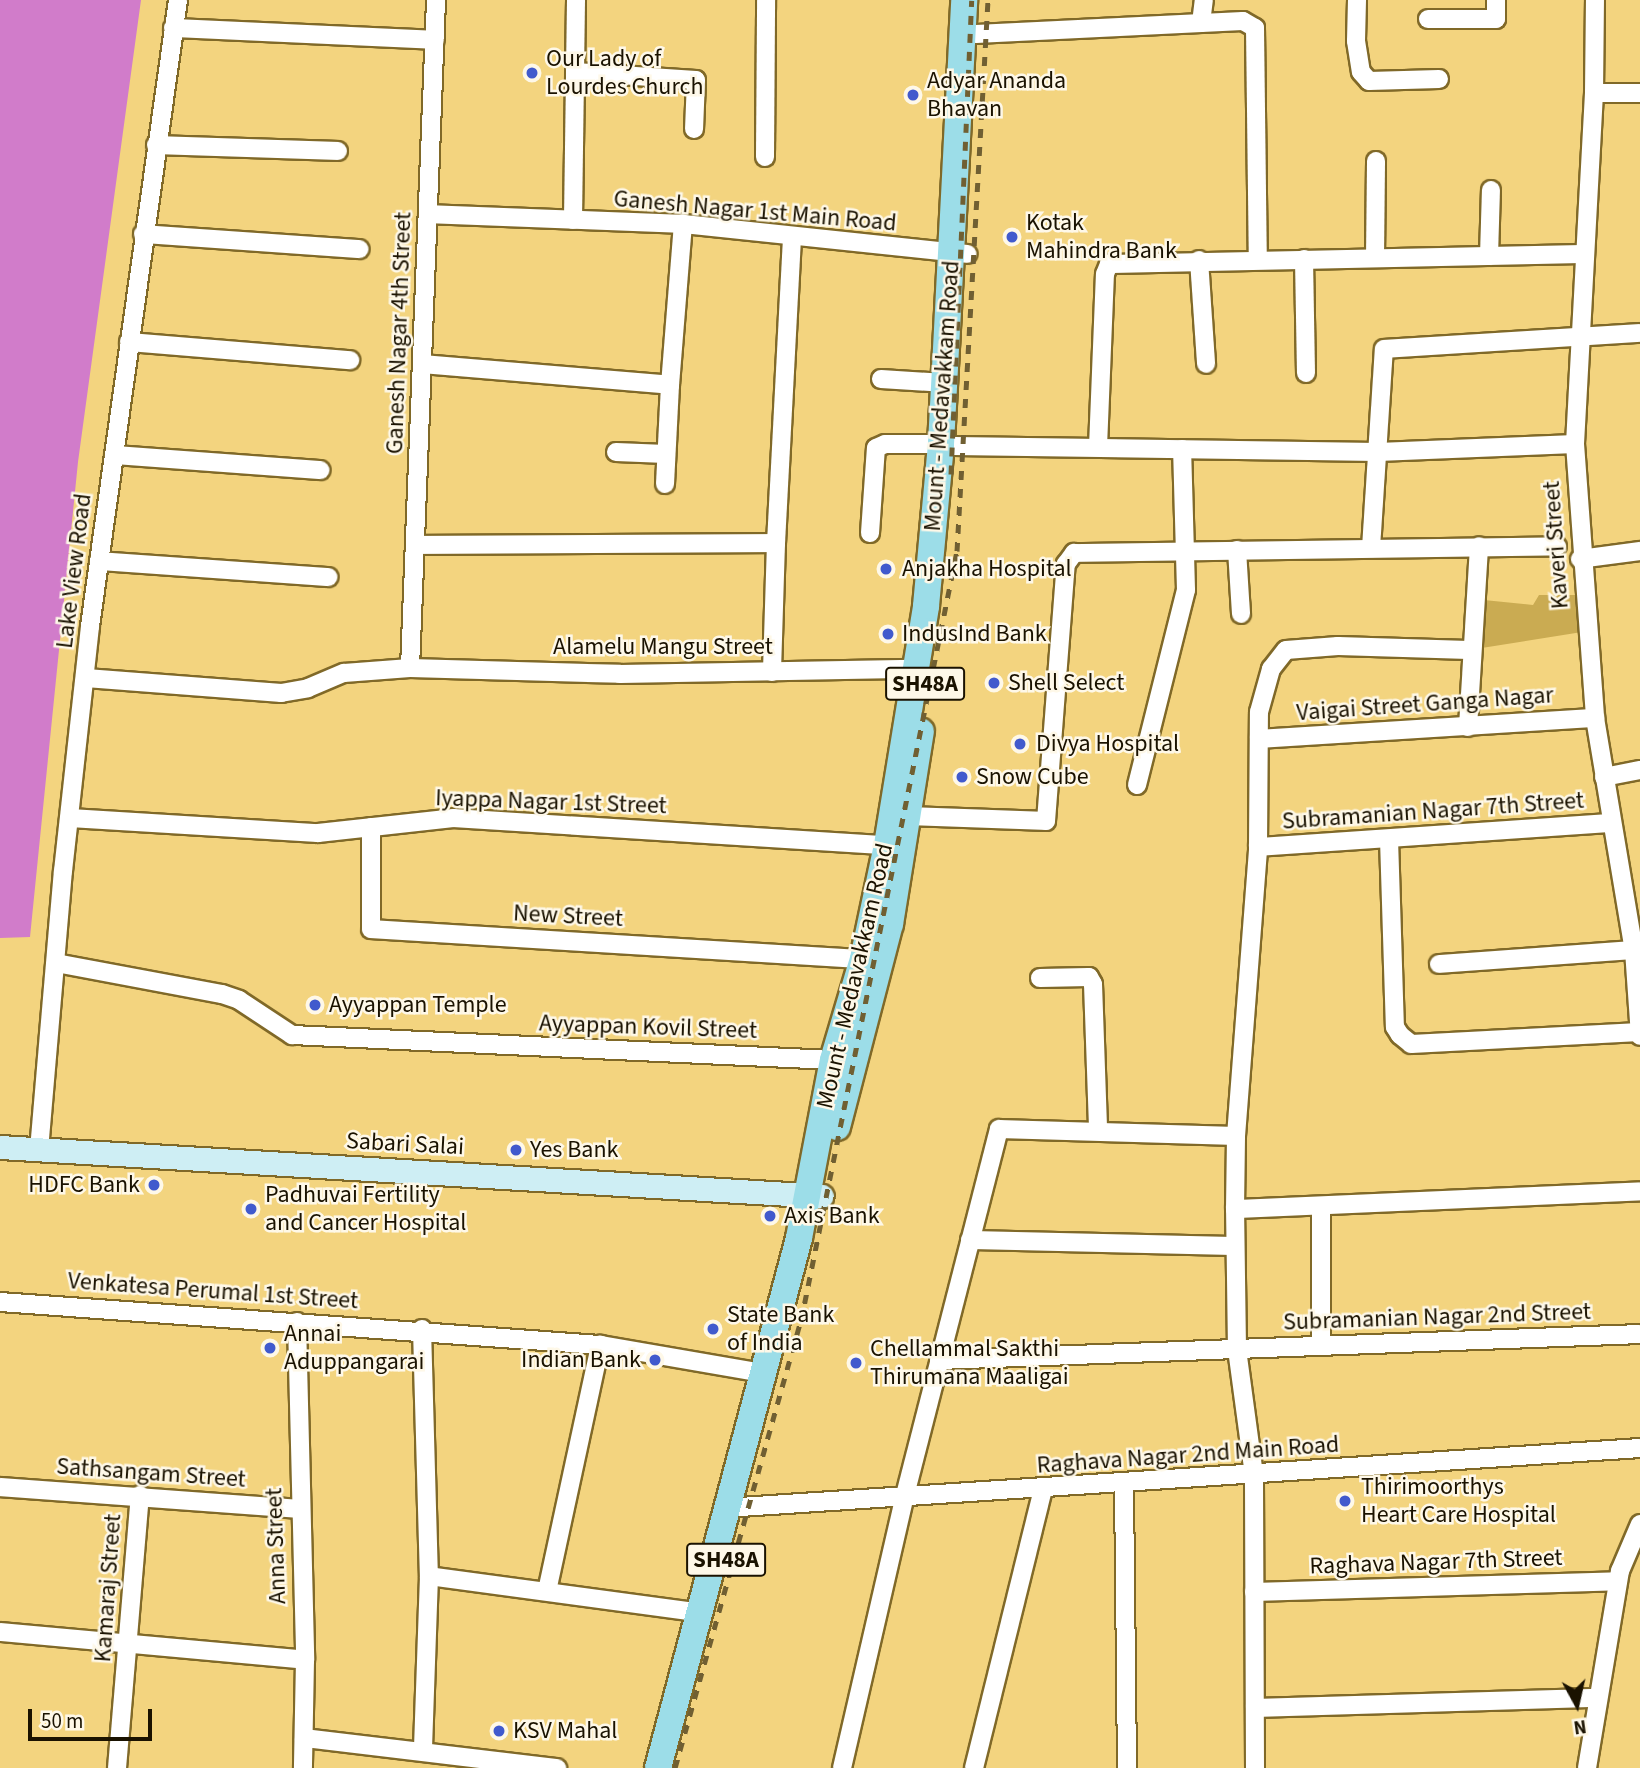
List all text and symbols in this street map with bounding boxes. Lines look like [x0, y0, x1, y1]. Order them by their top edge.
place label: Our Lady of Lourdes Church [546, 45, 704, 101]
marker: Our Lady of Lourdes Church [524, 65, 540, 81]
place label: Adyar Ananda Bhavan [927, 67, 1066, 123]
marker: Adyar Ananda Bhavan [905, 87, 921, 103]
street label: Ganesh Nagar 1st Main Road [612, 184, 898, 238]
place label: Kotak Mahindra Bank [1026, 209, 1177, 265]
street label: Ganesh Nagar 4th Street [380, 211, 418, 455]
marker: Kotak Mahindra Bank [1004, 229, 1020, 245]
street label: Mount - Medavakkam Road [918, 260, 966, 532]
street label: Kaveri Street [1537, 480, 1575, 610]
street label: Lake View Road [50, 492, 98, 650]
place label: Anjakha Hospital [902, 555, 1072, 583]
marker: Anjakha Hospital [876, 559, 896, 579]
place label: IndusInd Bank [902, 620, 1047, 648]
marker: IndusInd Bank [880, 626, 896, 642]
street label: Alamelu Mangu Street [553, 633, 773, 661]
road number: SH48A [885, 664, 965, 704]
place label: Shell Select [1008, 669, 1124, 697]
marker: Shell Select [986, 675, 1002, 691]
street label: Vaigai Street Ganga Nagar [1295, 681, 1555, 727]
place label: Divya Hospital [1036, 730, 1179, 758]
marker: Divya Hospital [1010, 734, 1030, 754]
place label: Snow Cube [976, 763, 1089, 791]
marker: Snow Cube [954, 769, 970, 785]
street label: Iyappa Nagar 1st Street [435, 784, 667, 820]
street label: Subramanian Nagar 7th Street [1281, 786, 1585, 836]
street label: Mount - Medavakkam Road [810, 841, 900, 1111]
street label: New Street [512, 899, 624, 933]
place label: Ayyappan Temple [329, 991, 507, 1019]
marker: Ayyappan Temple [307, 997, 323, 1013]
street label: Ayyappan Kovil Street [539, 1009, 757, 1045]
street label: Sabari Salai [345, 1127, 465, 1161]
place label: Yes Bank [530, 1136, 618, 1164]
marker: Yes Bank [508, 1142, 524, 1158]
place label: HDFC Bank [28, 1171, 140, 1199]
marker: HDFC Bank [146, 1177, 162, 1193]
place label: Padhuvai Fertility and Cancer Hospital [265, 1181, 466, 1237]
marker: Padhuvai Fertility and Cancer Hospital [243, 1201, 259, 1217]
place label: Axis Bank [784, 1202, 880, 1230]
marker: Axis Bank [762, 1208, 778, 1224]
street label: Venkatesa Perumal 1st Street [67, 1266, 359, 1316]
street label: Subramanian Nagar 2nd Street [1283, 1297, 1591, 1337]
place label: State Bank of India [727, 1301, 834, 1357]
place label: Annai Aduppangarai [284, 1320, 425, 1376]
marker: State Bank of India [705, 1321, 721, 1337]
place label: Chellammal Sakthi Thirumana Maaligai [870, 1335, 1069, 1391]
marker: Annai Aduppangarai [262, 1340, 278, 1356]
place label: Indian Bank [521, 1346, 641, 1374]
marker: Indian Bank [647, 1352, 663, 1368]
marker: Chellammal Sakthi Thirumana Maaligai [848, 1355, 864, 1371]
street label: Raghava Nagar 2nd Main Road [1036, 1430, 1340, 1480]
street label: Sathsangam Street [55, 1452, 247, 1494]
place label: Thirimoorthys Heart Care Hospital [1361, 1473, 1556, 1529]
street label: Anna Street [260, 1487, 292, 1605]
marker: Thirimoorthys Heart Care Hospital [1335, 1491, 1355, 1511]
street label: Kamaraj Street [88, 1513, 128, 1663]
road number: SH48A [686, 1540, 766, 1580]
street label: Raghava Nagar 7th Street [1309, 1543, 1563, 1581]
north arrow [1542, 1670, 1612, 1740]
scale bar [32, 1694, 156, 1738]
text: 50 m [41, 1706, 83, 1736]
text: N [1572, 1712, 1588, 1741]
place label: KSV Mahal [513, 1717, 617, 1745]
marker: KSV Mahal [491, 1723, 507, 1739]

